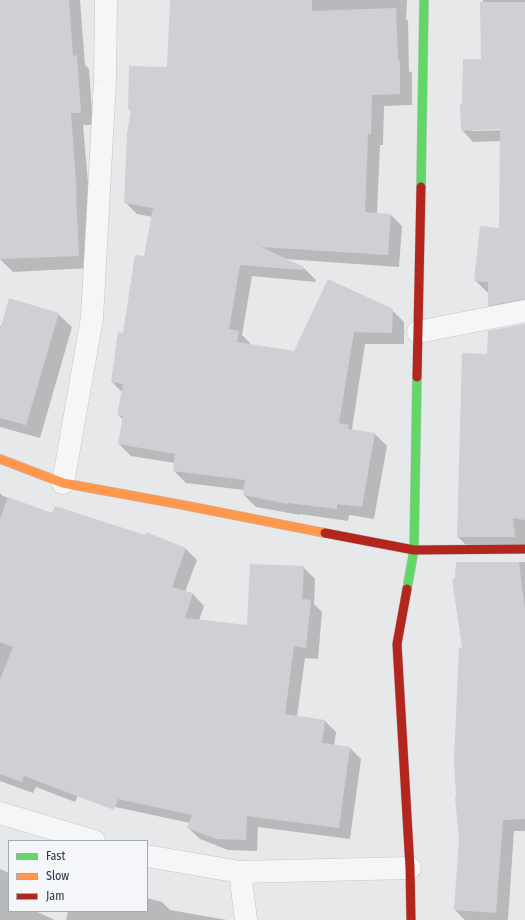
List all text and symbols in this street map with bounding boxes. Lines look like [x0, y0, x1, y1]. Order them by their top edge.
legend [8, 840, 148, 912]
text: Fast [46, 849, 65, 863]
text: Slow [46, 869, 69, 883]
text: Jam [46, 889, 64, 903]

